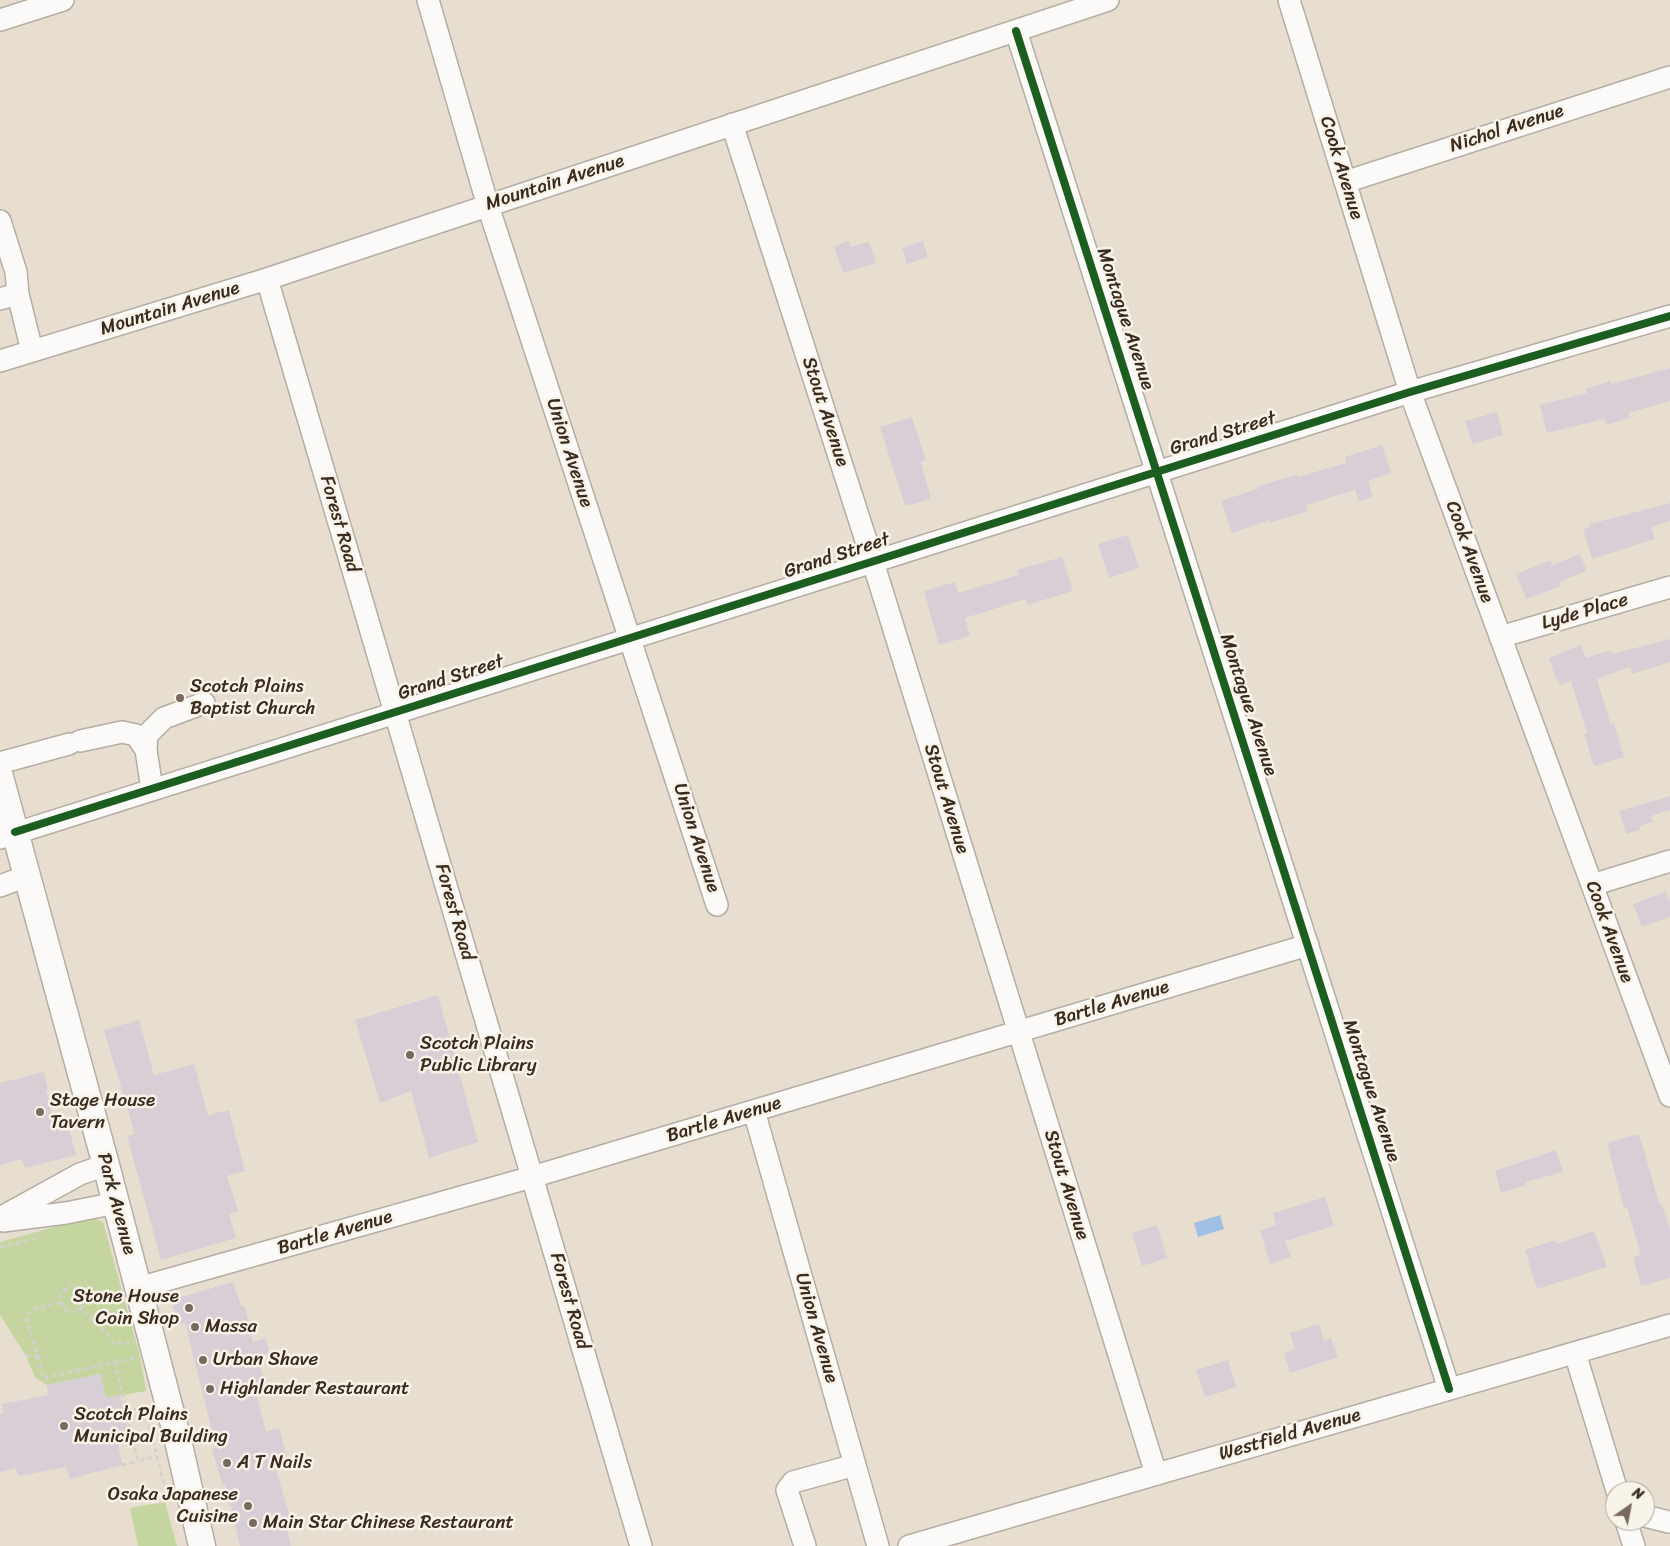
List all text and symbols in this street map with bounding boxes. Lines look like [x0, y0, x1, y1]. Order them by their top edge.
street label: Nichol Avenue [1447, 100, 1567, 158]
street label: Cook Avenue [1314, 114, 1368, 222]
street label: Mountain Avenue [483, 150, 627, 216]
street label: Montague Avenue [1091, 245, 1159, 393]
street label: Mountain Avenue [98, 277, 242, 341]
street label: Stout Avenue [797, 354, 853, 470]
street label: Union Avenue [541, 395, 597, 511]
street label: Grand Street [1167, 407, 1279, 461]
street label: Forest Road [314, 473, 364, 575]
street label: Cook Avenue [1440, 498, 1498, 606]
street label: Grand Street [781, 528, 893, 584]
street label: Lyde Place [1539, 589, 1631, 635]
street label: Montague Avenue [1214, 631, 1282, 779]
street label: Grand Street [395, 650, 507, 706]
place label: Scotch Plains Baptist Church [190, 676, 315, 720]
marker: Scotch Plains Baptist Church [174, 692, 186, 704]
street label: Stout Avenue [918, 741, 974, 857]
street label: Union Avenue [668, 780, 724, 896]
street label: Forest Road [429, 861, 479, 963]
street label: Cook Avenue [1580, 878, 1638, 986]
street label: Bartle Avenue [1052, 976, 1172, 1032]
street label: Montague Avenue [1337, 1017, 1405, 1165]
place label: Scotch Plains Public Library [420, 1033, 537, 1077]
marker: Scotch Plains Public Library [404, 1049, 416, 1061]
place label: Stage House Tavern [50, 1090, 155, 1134]
street label: Bartle Avenue [664, 1092, 784, 1148]
marker: Stage House Tavern [34, 1106, 46, 1118]
street label: Stout Avenue [1038, 1127, 1094, 1243]
street label: Park Avenue [91, 1151, 141, 1257]
street label: Bartle Avenue [275, 1206, 395, 1260]
street label: Forest Road [544, 1250, 594, 1352]
street label: Union Avenue [789, 1270, 843, 1386]
place label: Stone House Coin Shop [73, 1286, 179, 1330]
marker: Stone House Coin Shop [183, 1302, 195, 1314]
place label: Massa [205, 1316, 257, 1338]
marker: Massa [189, 1321, 201, 1333]
place label: Urban Shave [213, 1349, 318, 1371]
marker: Urban Shave [197, 1354, 209, 1366]
place label: Highlander Restaurant [220, 1378, 409, 1400]
marker: Highlander Restaurant [204, 1383, 216, 1395]
place label: Scotch Plains Municipal Building [74, 1404, 228, 1448]
street label: Westfield Avenue [1217, 1404, 1363, 1466]
marker: Scotch Plains Municipal Building [58, 1420, 70, 1432]
place label: A T Nails [237, 1452, 312, 1474]
marker: A T Nails [221, 1457, 233, 1469]
north arrow [1605, 1481, 1655, 1531]
text: N [1627, 1481, 1649, 1507]
place label: Osaka Japanese Cuisine [108, 1484, 238, 1528]
marker: Osaka Japanese Cuisine [242, 1500, 254, 1512]
place label: Main Star Chinese Restaurant [263, 1512, 514, 1534]
marker: Main Star Chinese Restaurant [247, 1517, 259, 1529]

